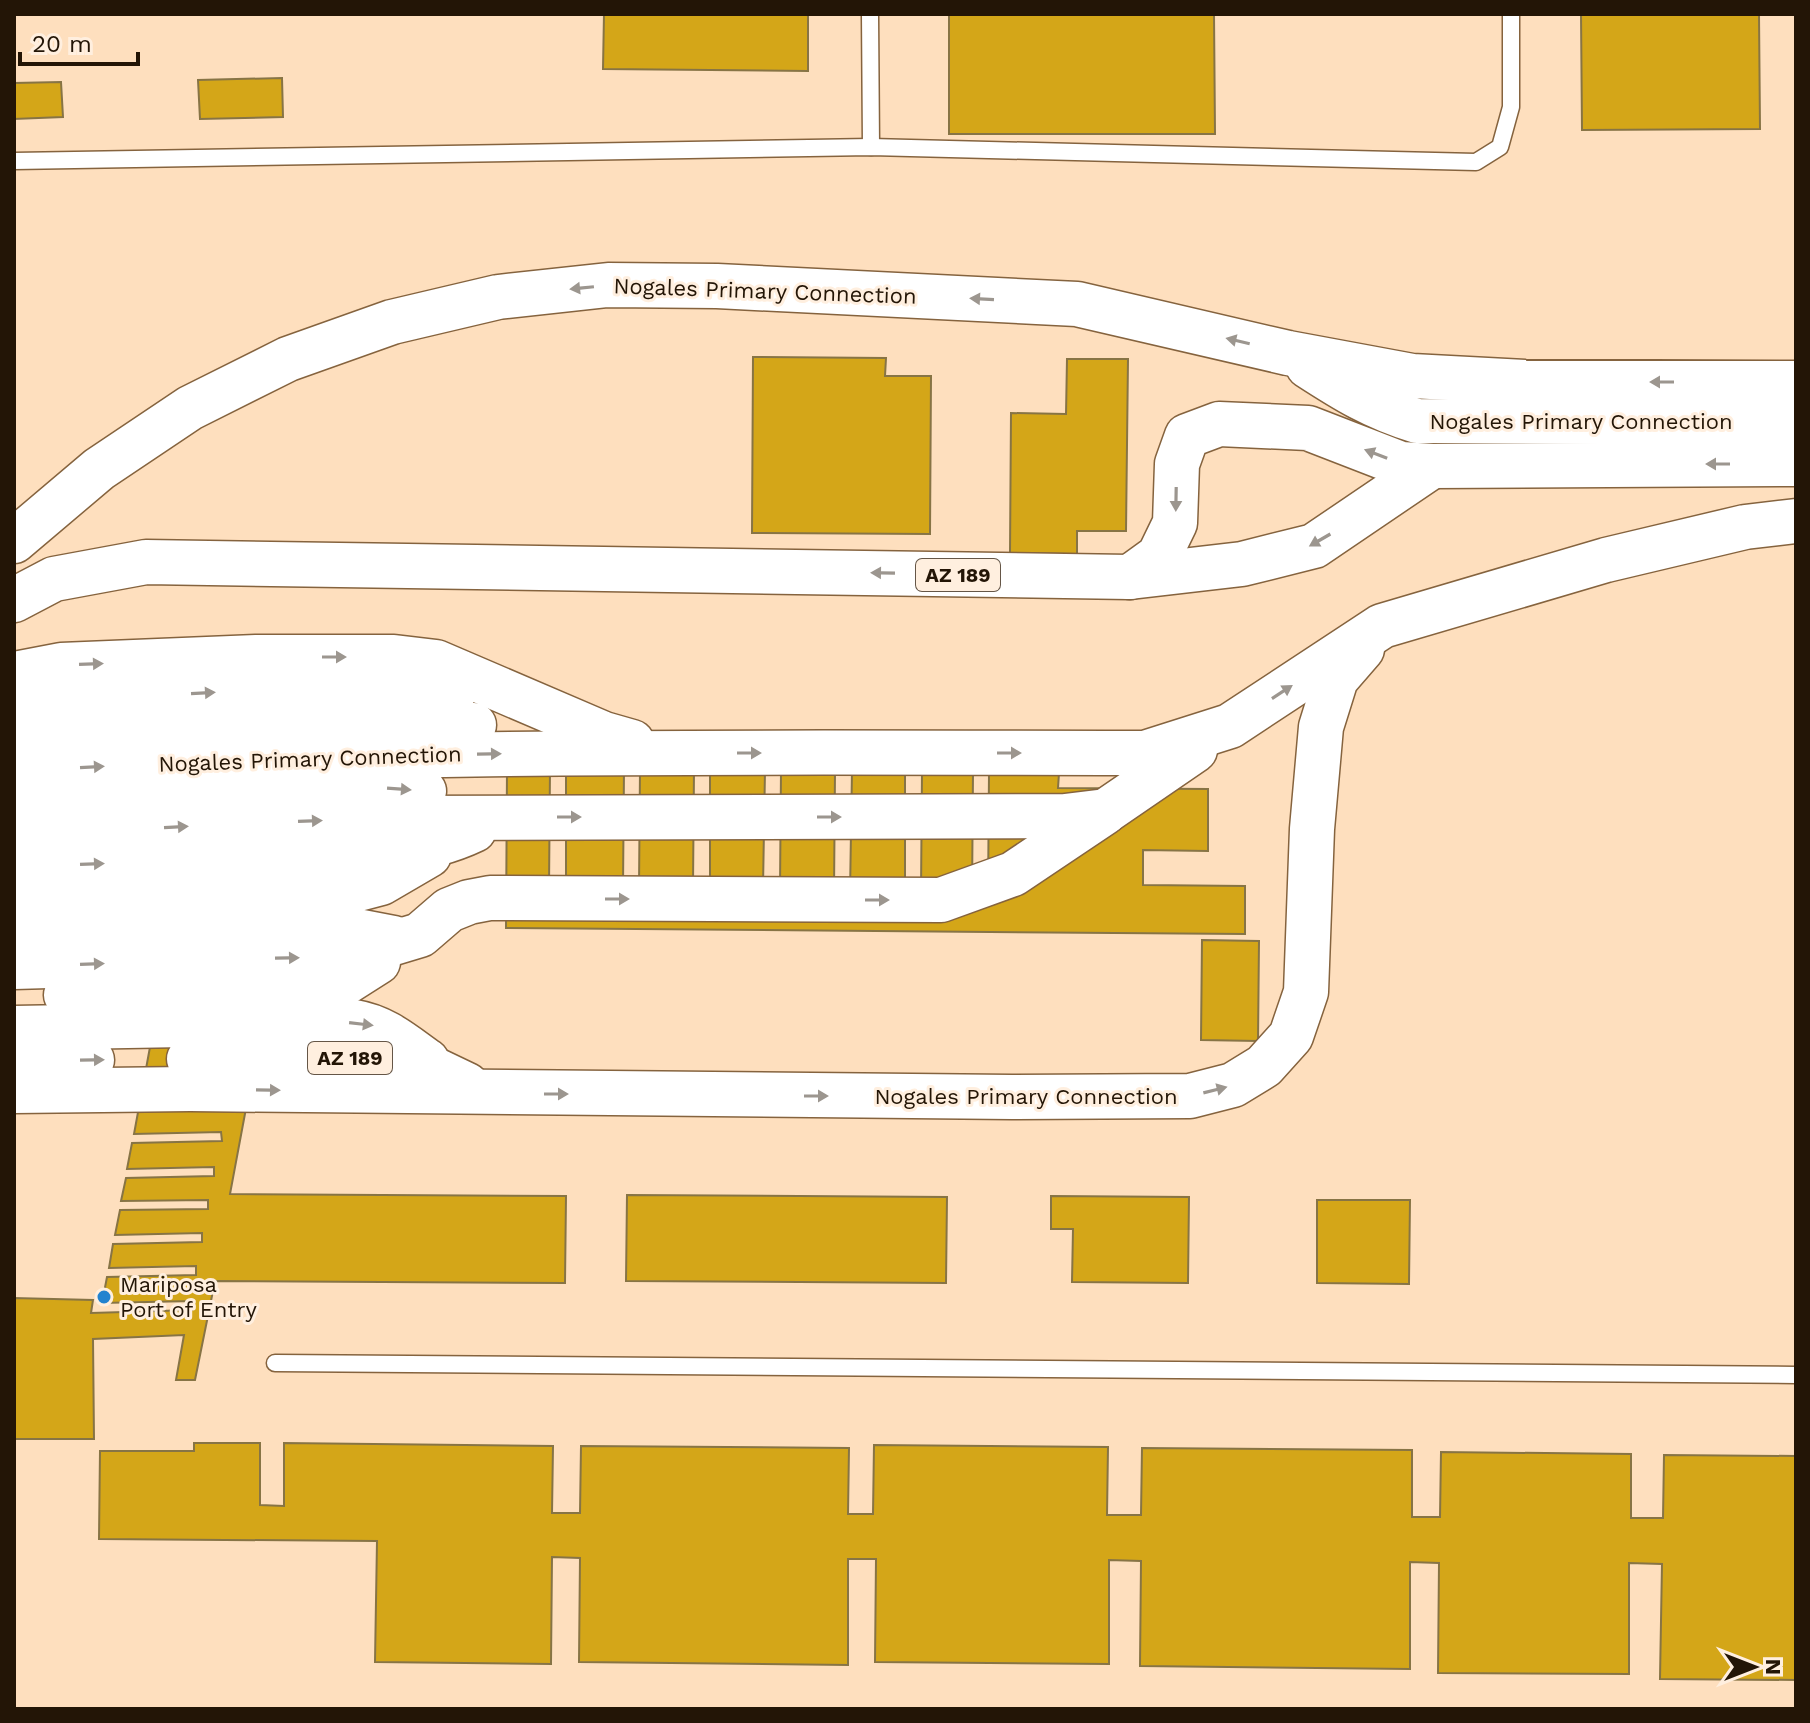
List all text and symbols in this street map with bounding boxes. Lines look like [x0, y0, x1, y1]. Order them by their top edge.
scale bar [20, 16, 138, 66]
text: 20 m [32, 30, 92, 58]
street label: Nogales Primary Connection [613, 273, 917, 309]
one-way arrow [570, 281, 595, 294]
one-way arrow [969, 292, 994, 305]
one-way arrow [1225, 334, 1250, 347]
one-way arrow [1649, 376, 1674, 388]
street label: Nogales Primary Connection [1429, 409, 1733, 434]
one-way arrow [1364, 447, 1388, 460]
one-way arrow [1705, 458, 1730, 471]
one-way arrow [1170, 487, 1182, 512]
one-way arrow [1309, 533, 1331, 547]
road number: AZ 189 [916, 559, 1000, 591]
one-way arrow [870, 567, 895, 580]
one-way arrow [322, 651, 347, 663]
one-way arrow [79, 657, 104, 670]
one-way arrow [1271, 685, 1293, 699]
one-way arrow [191, 686, 216, 699]
street label: Nogales Primary Connection [158, 741, 462, 777]
one-way arrow [737, 747, 762, 759]
one-way arrow [997, 747, 1022, 759]
one-way arrow [477, 748, 502, 761]
one-way arrow [80, 760, 105, 773]
one-way arrow [387, 783, 412, 796]
one-way arrow [557, 811, 582, 823]
one-way arrow [817, 811, 842, 823]
one-way arrow [298, 815, 323, 827]
one-way arrow [164, 820, 189, 833]
one-way arrow [80, 857, 105, 870]
one-way arrow [605, 893, 630, 905]
one-way arrow [865, 894, 890, 906]
one-way arrow [275, 952, 300, 965]
one-way arrow [80, 957, 105, 970]
one-way arrow [348, 1018, 373, 1031]
road number: AZ 189 [308, 1042, 392, 1074]
one-way arrow [80, 1054, 105, 1066]
one-way arrow [1202, 1083, 1227, 1095]
one-way arrow [256, 1084, 281, 1096]
street label: Nogales Primary Connection [874, 1084, 1178, 1109]
one-way arrow [544, 1088, 569, 1100]
one-way arrow [804, 1089, 829, 1102]
place label: Mariposa Port of Entry [120, 1272, 257, 1322]
marker: Mariposa Port of Entry [95, 1288, 113, 1306]
north arrow [1714, 1627, 1794, 1707]
text: N [1761, 1659, 1786, 1675]

